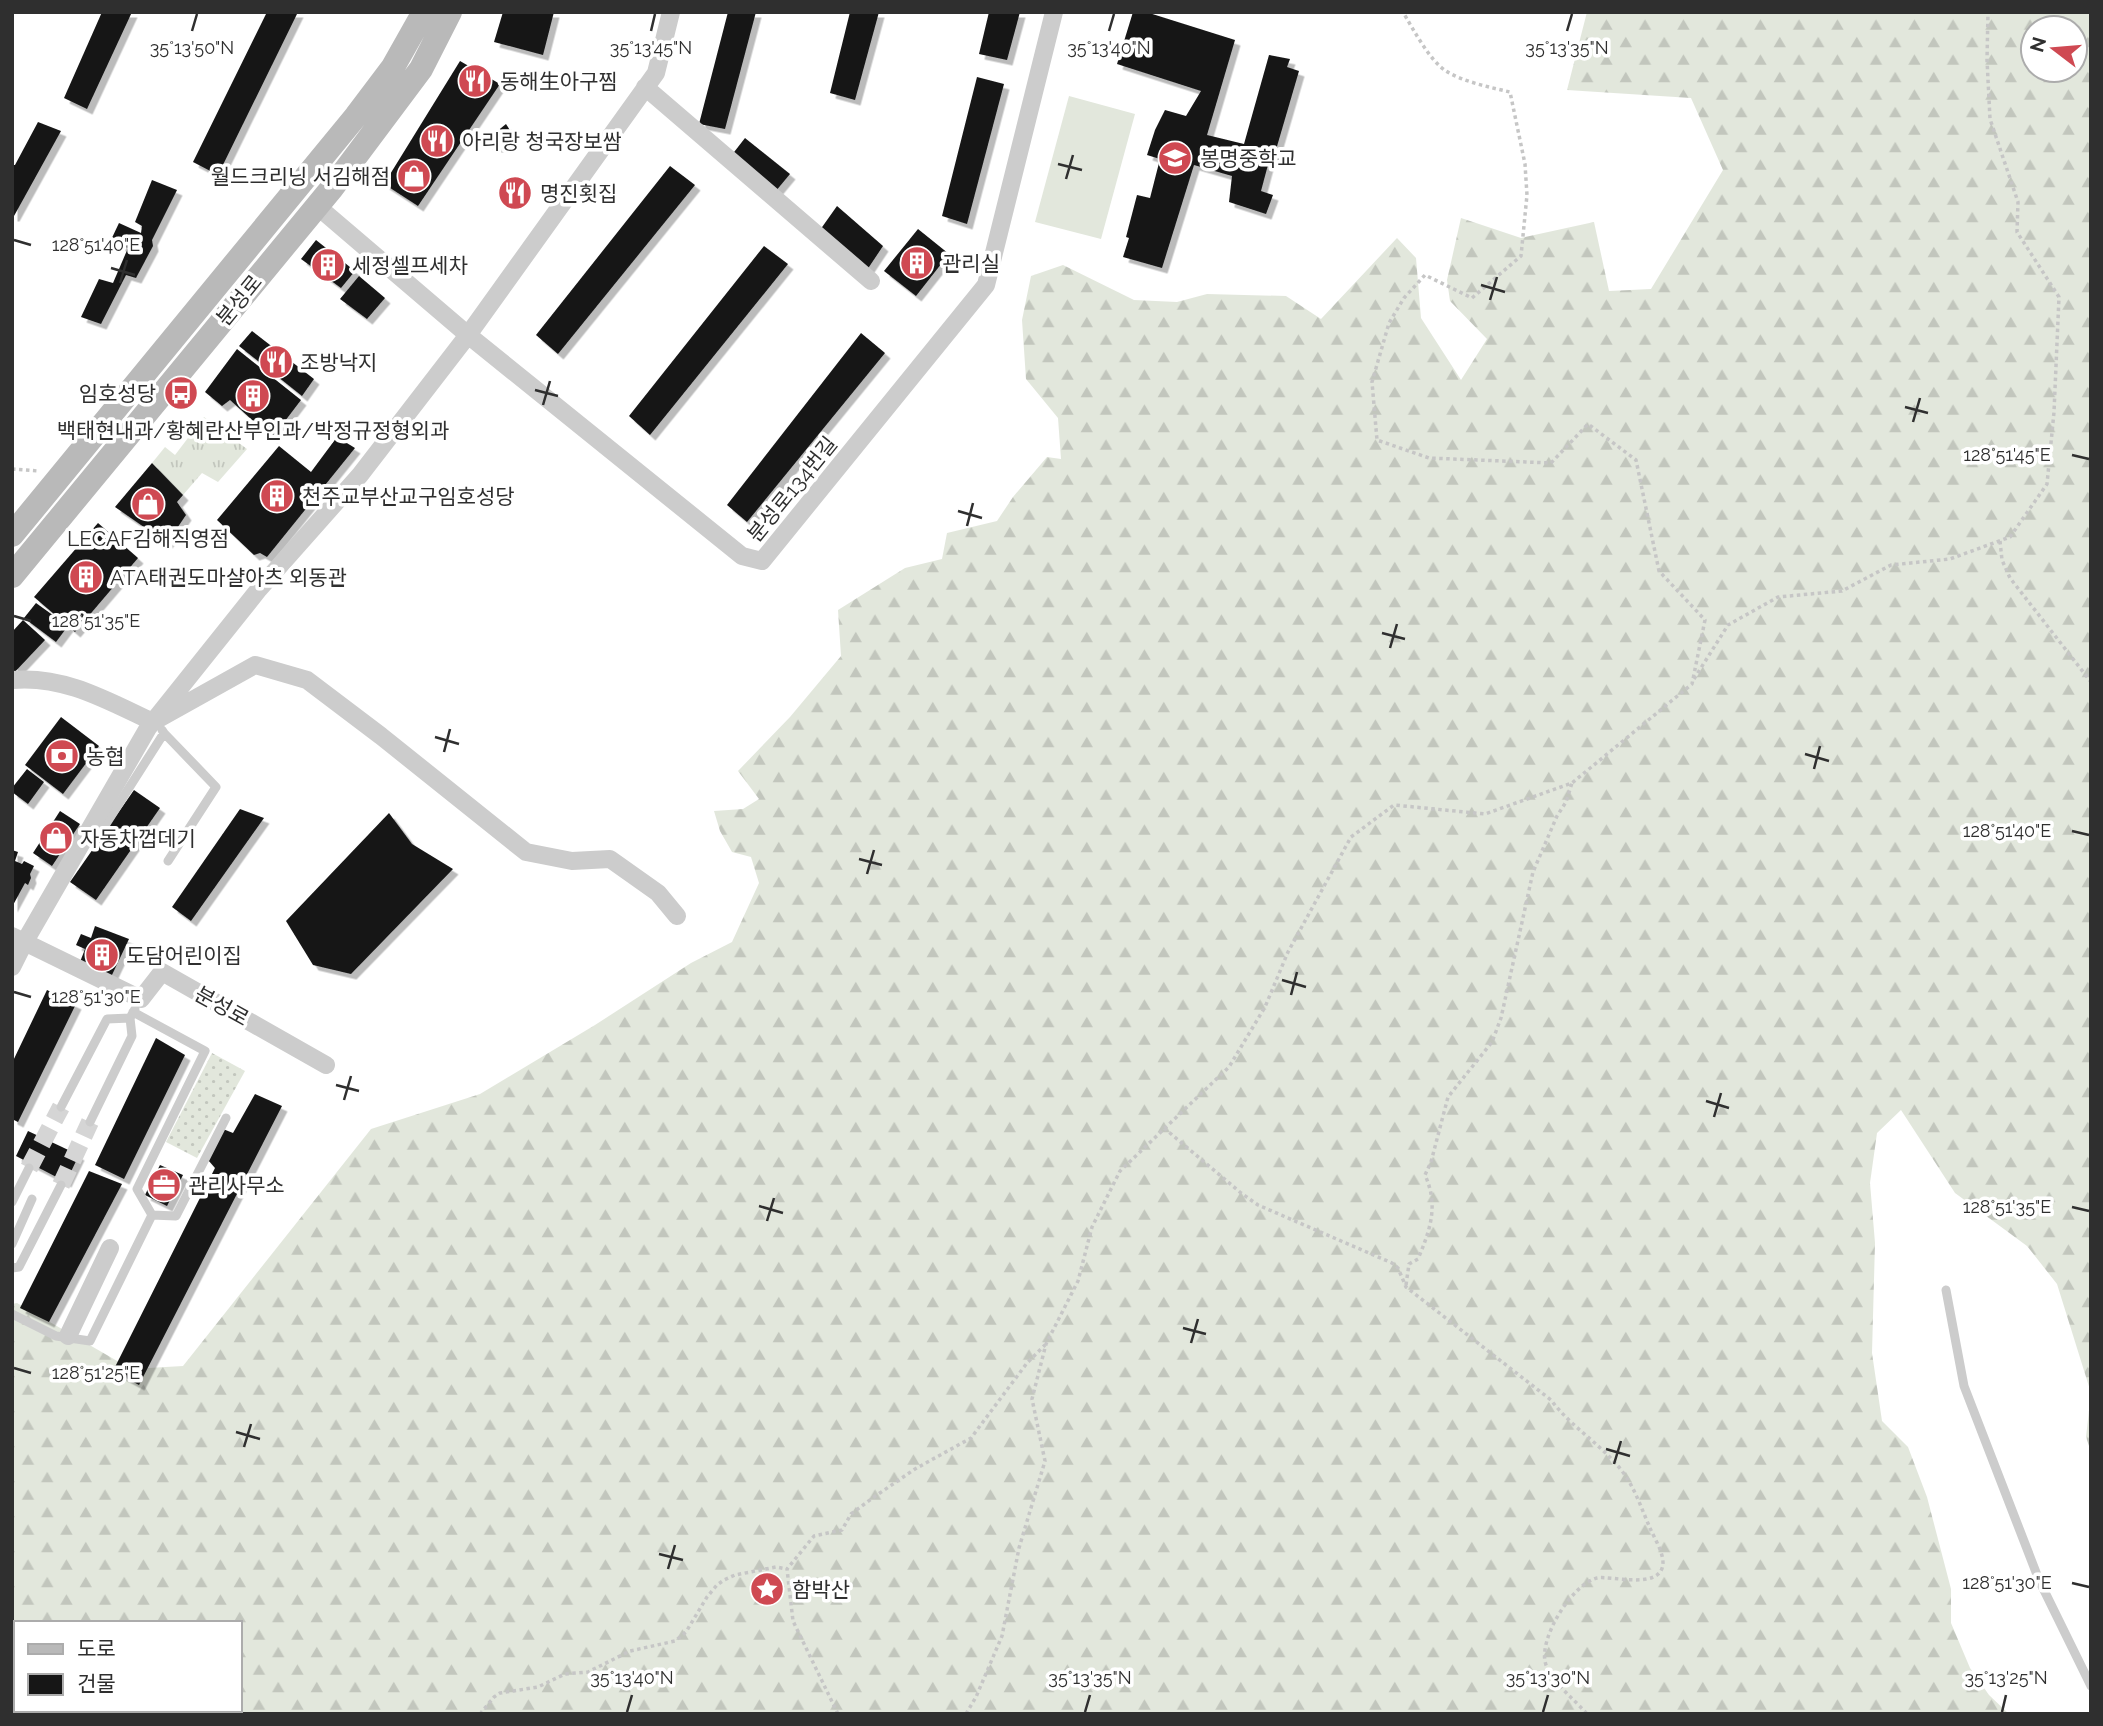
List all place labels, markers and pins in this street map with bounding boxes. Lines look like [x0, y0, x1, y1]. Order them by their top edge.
restaurant icon: 동해生아구찜 [456, 62, 494, 100]
place label: 동해生아구찜 [500, 69, 618, 94]
restaurant icon: 아리랑 청국장보쌈 [418, 122, 456, 160]
place label: 아리랑 청국장보쌈 [462, 129, 622, 154]
school or university icon: 봉명중학교 [1156, 139, 1194, 177]
place label: 봉명중학교 [1200, 146, 1297, 171]
shop icon: 월드크리닝 서김해점 [395, 157, 433, 195]
place label: 월드크리닝 서김해점 [211, 164, 390, 189]
restaurant icon: 명진횟집 [496, 174, 534, 212]
place label: 명진횟집 [540, 181, 617, 206]
building icon: 관리실 [898, 244, 936, 282]
building icon: 세정셀프세차 [309, 246, 347, 284]
place label: 관리실 [942, 251, 1000, 276]
place label: 세정셀프세차 [352, 253, 468, 278]
restaurant icon: 조방낙지 [257, 343, 295, 381]
place label: 조방낙지 [300, 350, 377, 375]
bus stop icon: 임호성당 [162, 374, 200, 412]
building icon: 백태현내과/황혜란산부인과/박정규정형외과 [234, 377, 272, 415]
place label: 임호성당 [79, 381, 156, 406]
place label: 백태현내과/황혜란산부인과/박정규정형외과 [57, 418, 449, 443]
building icon: 천주교부산교구임호성당 [258, 477, 296, 515]
place label: 천주교부산교구임호성당 [302, 484, 515, 509]
shop icon: LECAF김해직영점 [129, 485, 167, 523]
place label: LECAF김해직영점 [67, 526, 229, 551]
building icon: ATA태권도마샬아츠 외동관 [67, 558, 105, 596]
place label: ATA태권도마샬아츠 외동관 [110, 565, 347, 590]
bank icon: 농협 [43, 737, 81, 775]
place label: 농협 [86, 744, 125, 769]
shop icon: 자동차껍데기 [37, 819, 75, 857]
place label: 자동차껍데기 [80, 826, 196, 851]
building icon: 도담어린이집 [83, 936, 121, 974]
place label: 도담어린이집 [126, 943, 242, 968]
office icon: 관리사무소 [145, 1166, 183, 1204]
place label: 관리사무소 [188, 1173, 285, 1198]
place icon: 함박산 [748, 1570, 786, 1608]
place label: 함박산 [792, 1577, 850, 1602]

